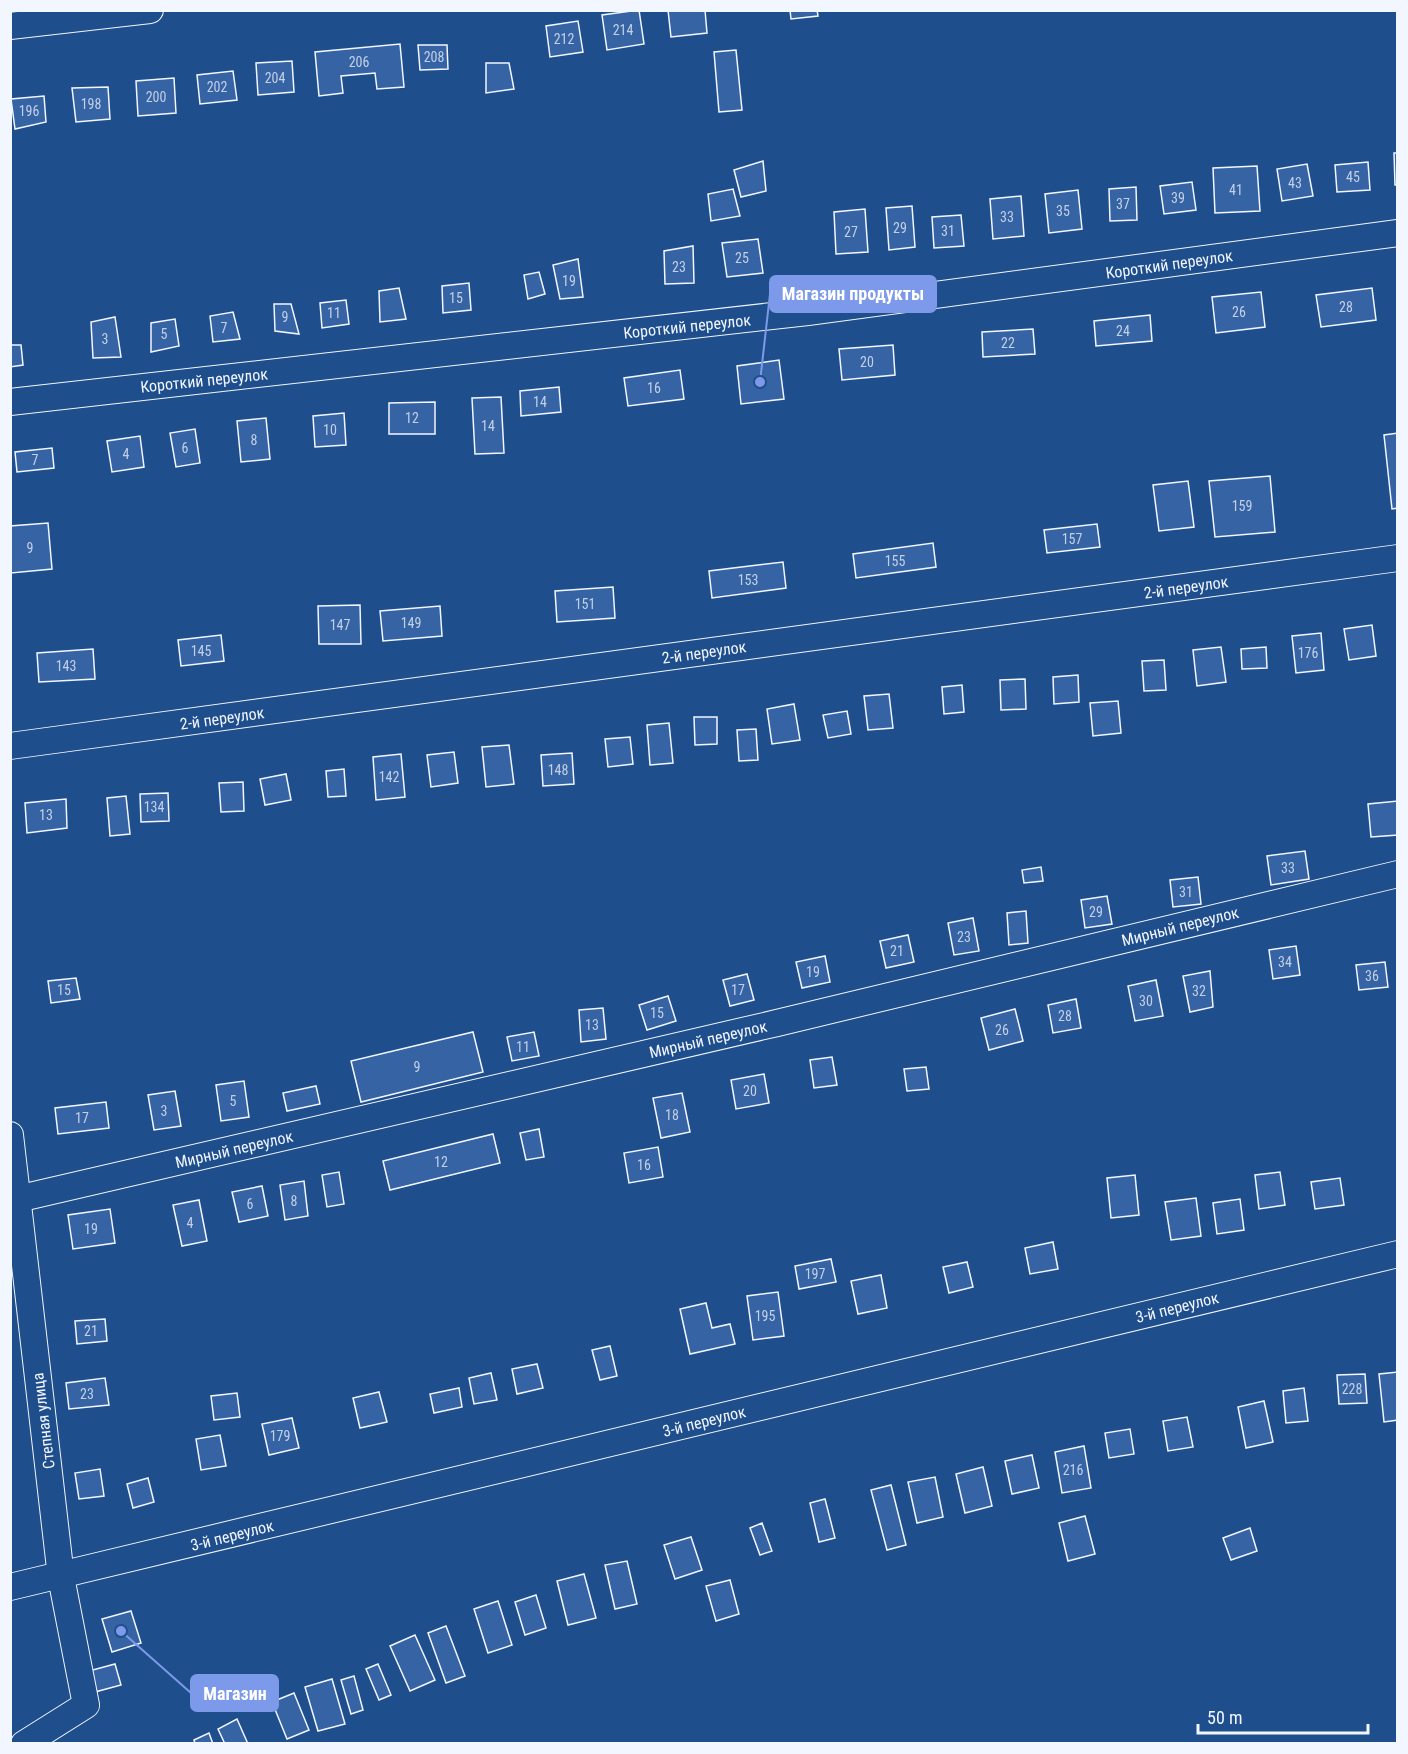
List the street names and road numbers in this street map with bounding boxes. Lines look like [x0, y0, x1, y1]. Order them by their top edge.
street label: Короткий переулок [1104, 246, 1234, 283]
street label: Короткий переулок [622, 310, 752, 343]
street label: Короткий переулок [139, 364, 269, 397]
street label: 2-й переулок [1143, 572, 1230, 603]
street label: 2-й переулок [661, 637, 748, 668]
street label: 2-й переулок [179, 703, 266, 734]
street label: Мирный переулок [1120, 903, 1241, 950]
street label: Мирный переулок [647, 1017, 769, 1062]
street label: Мирный переулок [173, 1127, 295, 1172]
street label: 3-й переулок [1134, 1288, 1221, 1327]
street label: Степная улица [28, 1372, 59, 1470]
street label: 3-й переулок [661, 1402, 748, 1441]
street label: 3-й переулок [189, 1516, 276, 1555]

